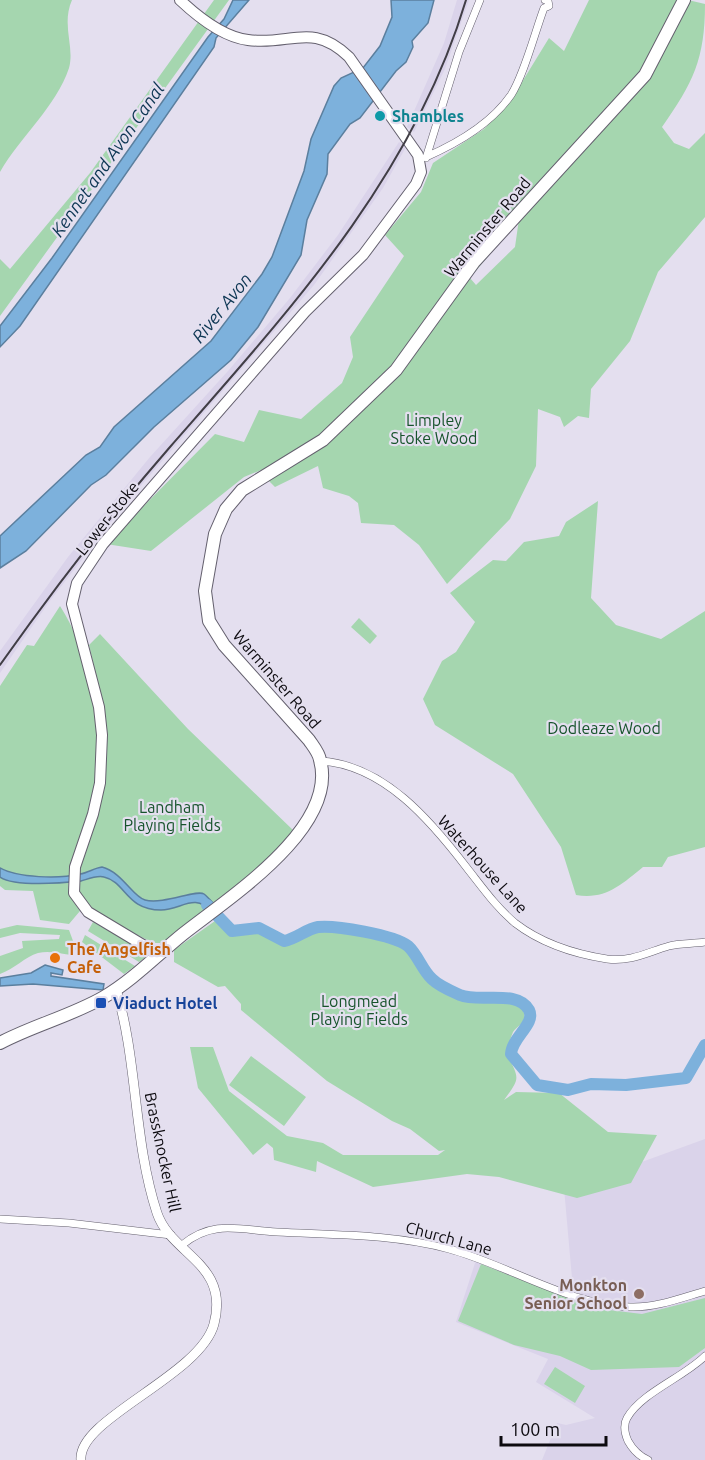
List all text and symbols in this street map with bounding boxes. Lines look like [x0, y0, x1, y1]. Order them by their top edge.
water label: Kennet and Avon Canal [47, 79, 168, 240]
place label: Shambles [392, 107, 464, 125]
marker: Shambles [373, 109, 387, 123]
street label: Warminster Road [440, 174, 534, 280]
water label: River Avon [187, 269, 255, 346]
park label: Limpley Stoke Wood [391, 411, 477, 447]
street label: Lower Stoke [72, 478, 142, 558]
street label: Warminster Road [229, 626, 325, 732]
park label: Dodleaze Wood [547, 719, 661, 737]
park label: Landham Playing Fields [123, 798, 221, 834]
street label: Waterhouse Lane [434, 811, 532, 917]
place label: The Angelfish Cafe [67, 940, 171, 976]
marker: The Angelfish Cafe [48, 951, 62, 965]
park label: Longmead Playing Fields [310, 992, 408, 1028]
place label: Viaduct Hotel [113, 994, 217, 1012]
marker: Viaduct Hotel [94, 996, 108, 1010]
street label: Brassknocker Hill [141, 1090, 185, 1214]
street label: Church Lane [404, 1218, 494, 1258]
place label: Monkton Senior School [524, 1276, 627, 1312]
marker: Monkton Senior School [632, 1287, 646, 1301]
scale bar [501, 1409, 606, 1447]
text: 100 m [510, 1419, 560, 1439]

